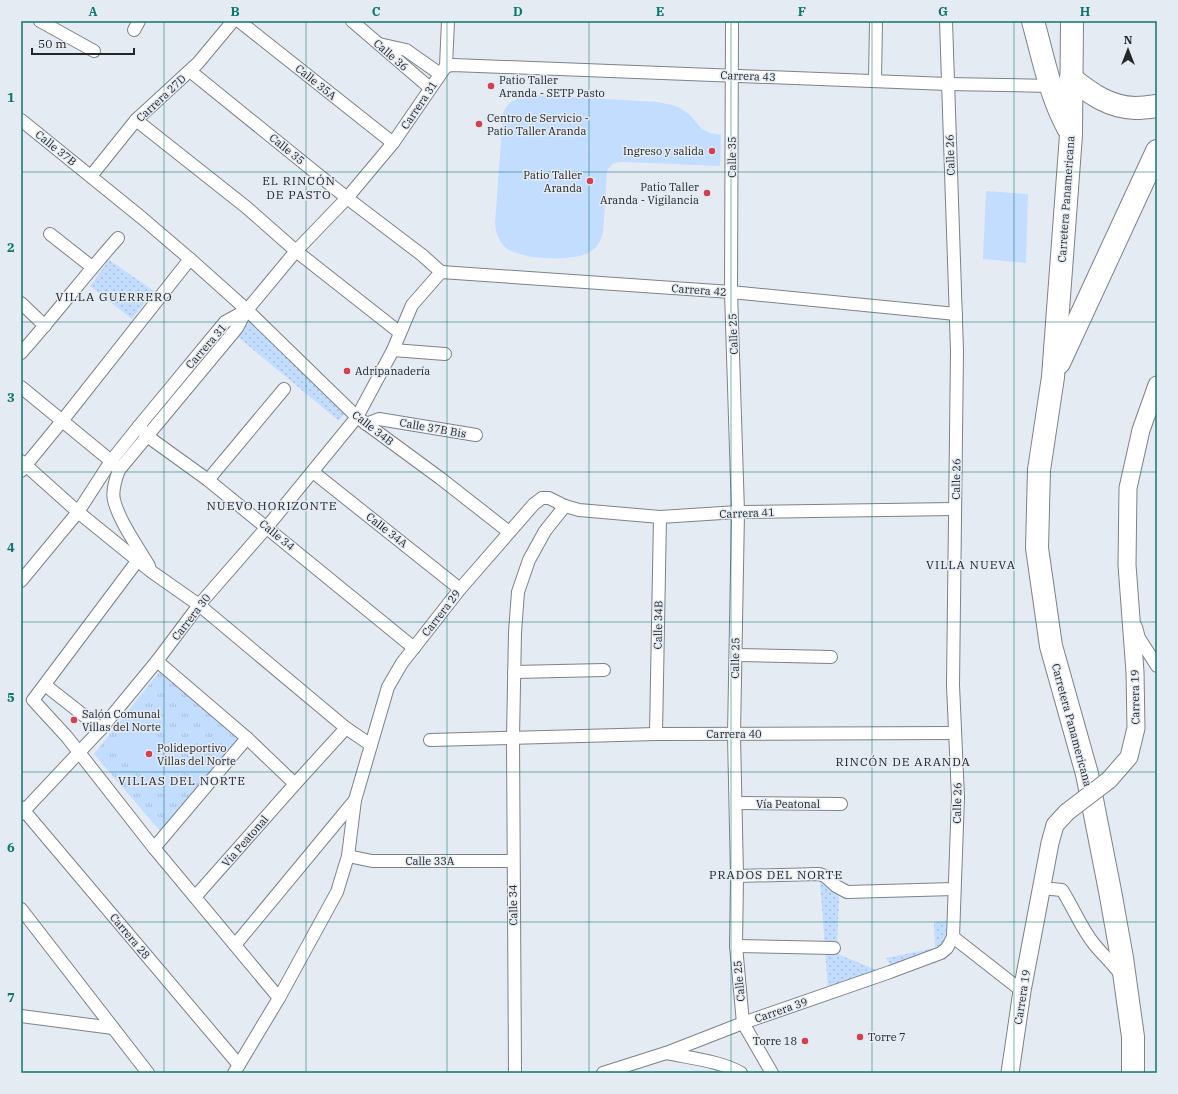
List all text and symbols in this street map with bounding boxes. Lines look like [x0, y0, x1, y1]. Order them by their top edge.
text: A [88, 3, 98, 20]
text: B [230, 3, 240, 20]
text: C [372, 3, 381, 20]
text: D [513, 3, 523, 20]
text: E [656, 3, 664, 20]
text: F [798, 3, 806, 20]
text: G [938, 3, 948, 20]
text: H [1080, 3, 1091, 20]
scale bar [32, 30, 134, 56]
north arrow [1108, 30, 1148, 70]
text: N [1124, 33, 1133, 47]
text: 50 m [38, 36, 67, 51]
street label: Calle 36 [371, 36, 411, 74]
street label: Calle 35A [293, 61, 340, 103]
street label: Carrera 43 [720, 68, 776, 84]
street label: Carrera 27D [133, 71, 189, 125]
place label: Patio Taller Aranda - SETP Pasto [499, 73, 605, 100]
street label: Carrera 31 [398, 78, 440, 132]
marker: Patio Taller Aranda - SETP Pasto [486, 81, 496, 91]
text: 1 [7, 89, 15, 106]
place label: Centro de Servicio - Patio Taller Aranda [487, 111, 589, 138]
marker: Centro de Servicio - Patio Taller Aranda [474, 119, 484, 129]
street label: Calle 37B [33, 127, 79, 169]
street label: Calle 35 [267, 131, 307, 167]
street label: Calle 26 [942, 134, 958, 176]
street label: Carretera Panamericana [1055, 135, 1077, 263]
street label: Calle 35 [725, 136, 739, 178]
place label: Ingreso y salida [623, 144, 704, 158]
marker: Ingreso y salida [707, 146, 717, 156]
place label: Patio Taller Aranda [523, 168, 582, 195]
district label: EL RINCÓN DE PASTO [262, 173, 336, 202]
marker: Patio Taller Aranda [585, 176, 595, 186]
place label: Patio Taller Aranda - Vigilancia [600, 180, 699, 207]
marker: Patio Taller Aranda - Vigilancia [702, 188, 712, 198]
text: 2 [7, 239, 15, 256]
street label: Carrera 42 [671, 281, 727, 299]
district label: VILLA GUERRERO [55, 289, 173, 304]
street label: Calle 25 [725, 313, 741, 355]
street label: Carrera 31 [183, 321, 229, 371]
place label: Adripanadería [355, 364, 430, 378]
marker: Adripanadería [342, 366, 352, 376]
text: 3 [7, 389, 15, 406]
street label: Calle 34B [350, 408, 396, 448]
street label: Calle 37B Bis [399, 415, 467, 441]
street label: Calle 26 [949, 458, 963, 500]
district label: NUEVO HORIZONTE [207, 498, 337, 513]
street label: Carrera 41 [719, 505, 775, 521]
street label: Calle 34A [363, 509, 411, 551]
street label: Calle 34 [257, 517, 298, 554]
text: 4 [7, 539, 15, 556]
district label: VILLA NUEVA [926, 557, 1016, 572]
street label: Carrera 29 [418, 587, 464, 639]
street label: Carrera 30 [168, 591, 214, 643]
street label: Calle 34B [651, 601, 665, 649]
street label: Calle 25 [728, 637, 742, 679]
street label: Carretera Panamericana [1049, 662, 1095, 788]
street label: Carrera 19 [1128, 669, 1142, 725]
text: 5 [7, 689, 15, 706]
place label: Salón Comunal Villas del Norte [82, 707, 161, 734]
marker: Salón Comunal Villas del Norte [69, 715, 79, 725]
street label: Carrera 40 [706, 727, 762, 741]
place label: Polideportivo Villas del Norte [157, 741, 236, 768]
marker: Polideportivo Villas del Norte [144, 749, 154, 759]
district label: RINCÓN DE ARANDA [835, 754, 971, 769]
district label: VILLAS DEL NORTE [118, 773, 246, 788]
street label: Calle 26 [950, 782, 964, 824]
street label: Vía Peatonal [756, 797, 820, 811]
street label: Vía Peatonal [219, 812, 271, 870]
text: 6 [7, 839, 15, 856]
street label: Calle 33A [406, 854, 455, 868]
district label: PRADOS DEL NORTE [709, 867, 843, 882]
street label: Calle 34 [506, 884, 520, 926]
street label: Carrera 28 [107, 910, 153, 962]
street label: Calle 25 [730, 960, 748, 1002]
street label: Carrera 19 [1011, 969, 1033, 1025]
text: 7 [7, 989, 15, 1006]
street label: Carrera 39 [753, 994, 809, 1026]
place label: Torre 7 [868, 1030, 906, 1044]
marker: Torre 7 [855, 1032, 865, 1042]
place label: Torre 18 [753, 1034, 797, 1048]
marker: Torre 18 [800, 1036, 810, 1046]

